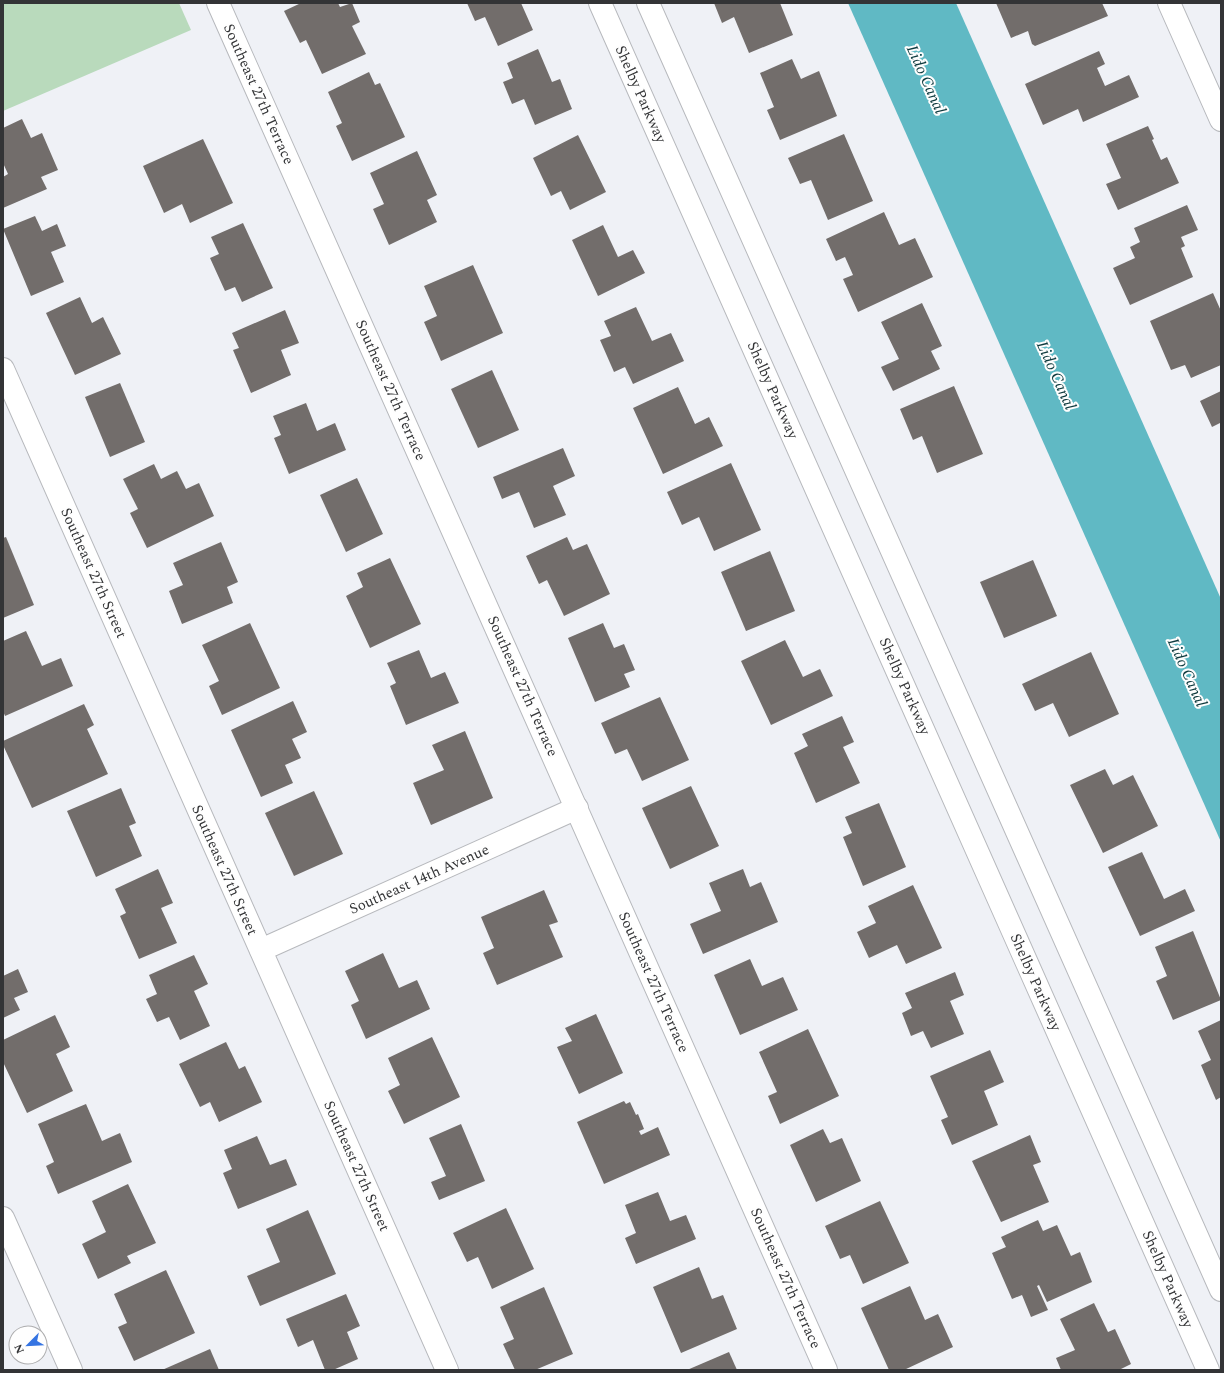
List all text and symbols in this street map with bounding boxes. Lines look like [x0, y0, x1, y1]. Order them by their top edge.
street label: Southeast 27th Terrace [217, 20, 300, 168]
water label: Lido Canal [900, 41, 952, 118]
street label: Shelby Parkway [609, 42, 673, 147]
street label: Southeast 27th Terrace [349, 316, 432, 464]
water label: Lido Canal [1030, 337, 1082, 414]
street label: Shelby Parkway [741, 338, 805, 443]
street label: Southeast 27th Street [54, 504, 133, 642]
street label: Southeast 27th Terrace [481, 612, 564, 760]
street label: Shelby Parkway [873, 634, 937, 739]
water label: Lido Canal [1161, 634, 1213, 711]
street label: Southeast 27th Street [185, 801, 264, 939]
street label: Southeast 14th Avenue [345, 838, 493, 921]
street label: Southeast 27th Terrace [612, 908, 695, 1056]
street label: Shelby Parkway [1004, 930, 1068, 1035]
street label: Southeast 27th Street [317, 1097, 396, 1235]
street label: Southeast 27th Terrace [744, 1204, 827, 1352]
street label: Shelby Parkway [1136, 1227, 1200, 1332]
north arrow [8, 1325, 48, 1365]
text: N [10, 1341, 29, 1356]

